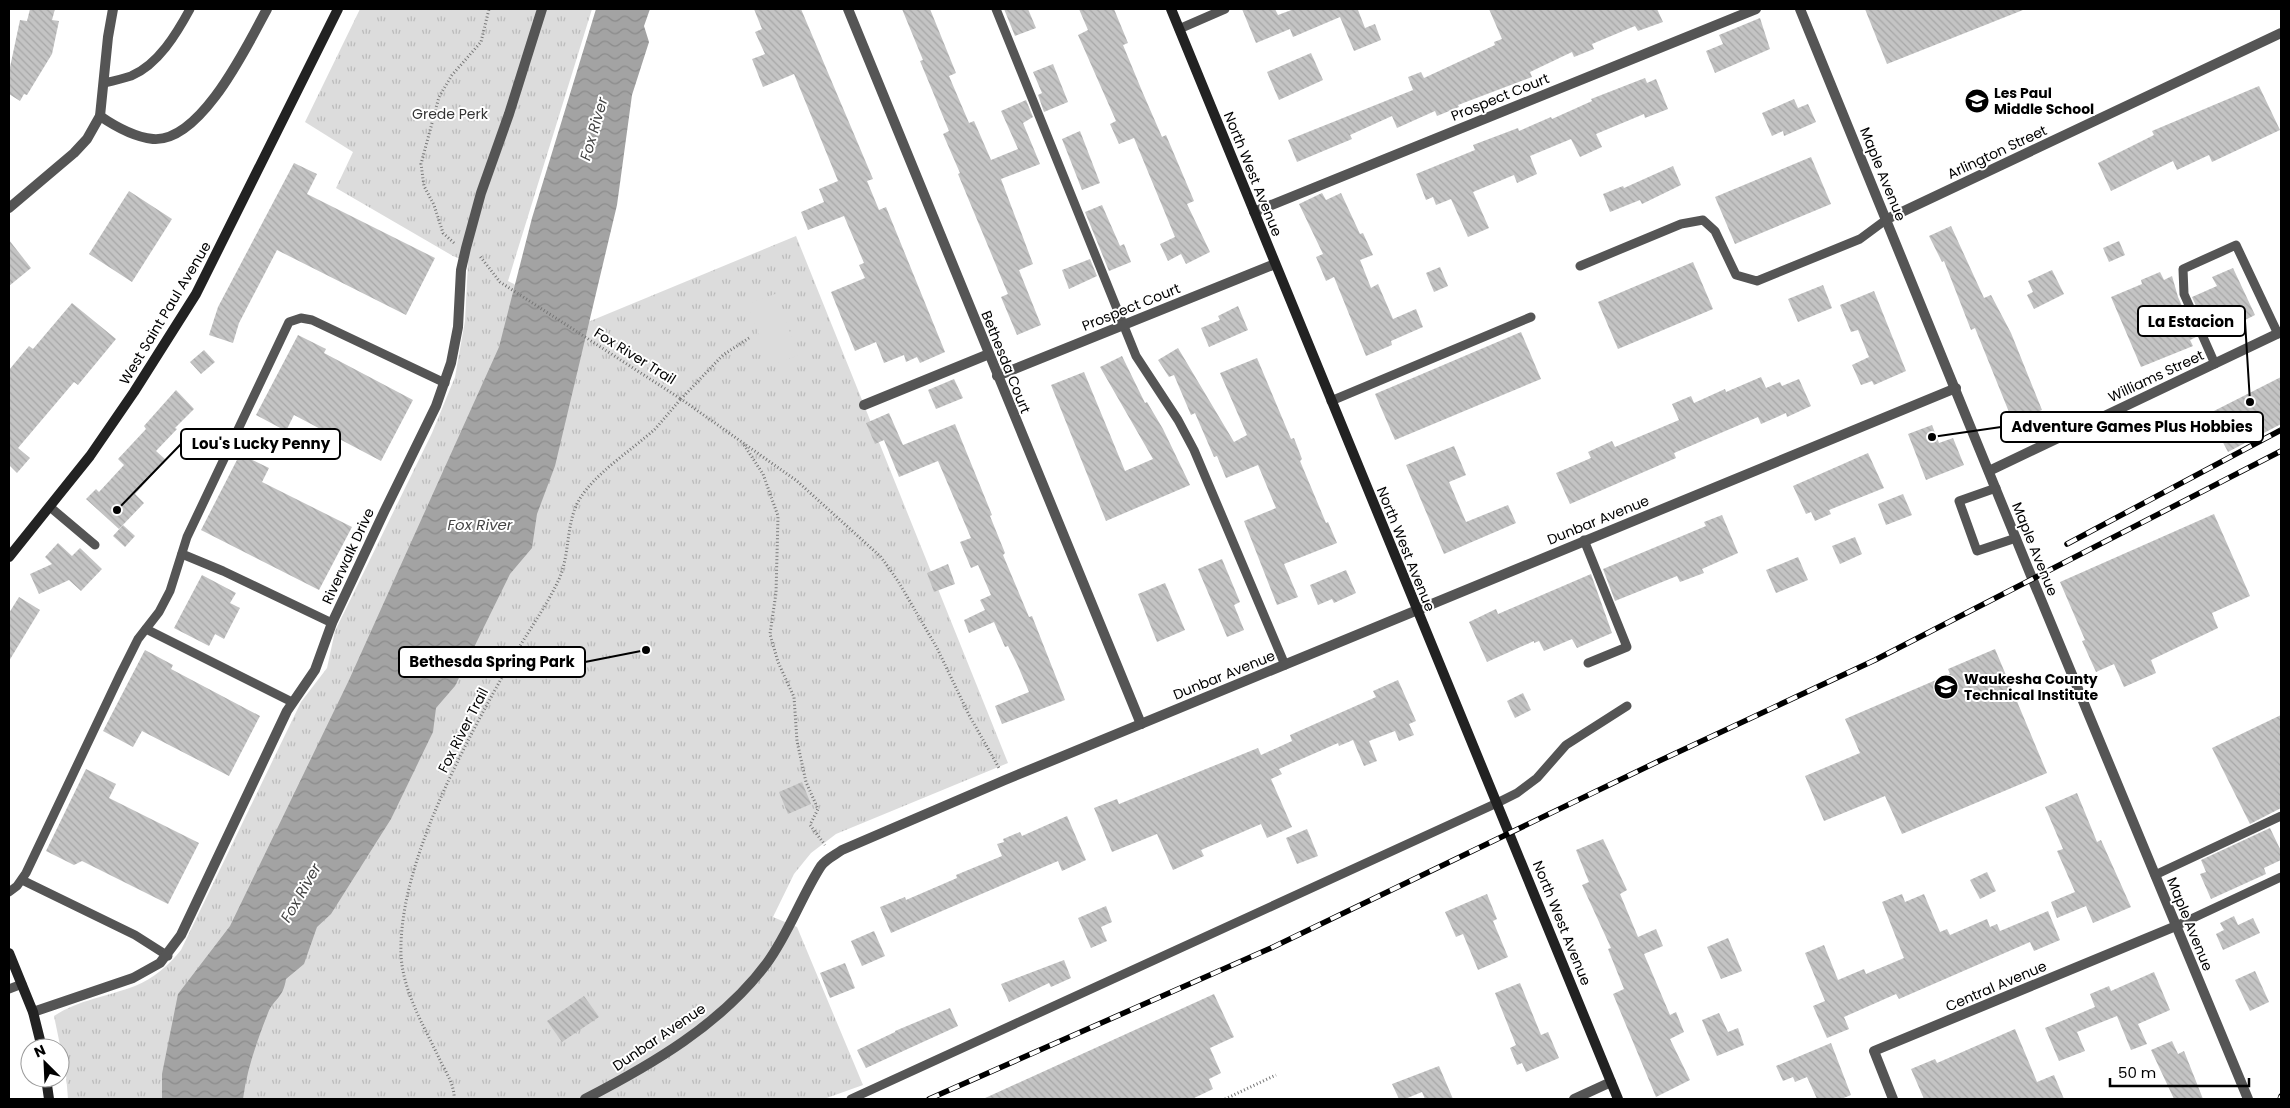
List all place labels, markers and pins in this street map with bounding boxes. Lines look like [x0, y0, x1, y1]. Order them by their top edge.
place label: Les Paul Middle School [1994, 83, 2094, 119]
school or university icon: Les Paul Middle School [1964, 88, 1990, 114]
callout: La Estacion [2138, 306, 2245, 336]
callout: Adventure Games Plus Hobbies [2001, 412, 2263, 442]
callout: Lou's Lucky Penny [181, 429, 340, 459]
callout: Bethesda Spring Park [399, 647, 585, 677]
place label: Waukesha County Technical Institute [1964, 669, 2098, 705]
school or university icon: Waukesha County Technical Institute [1933, 674, 1959, 700]

